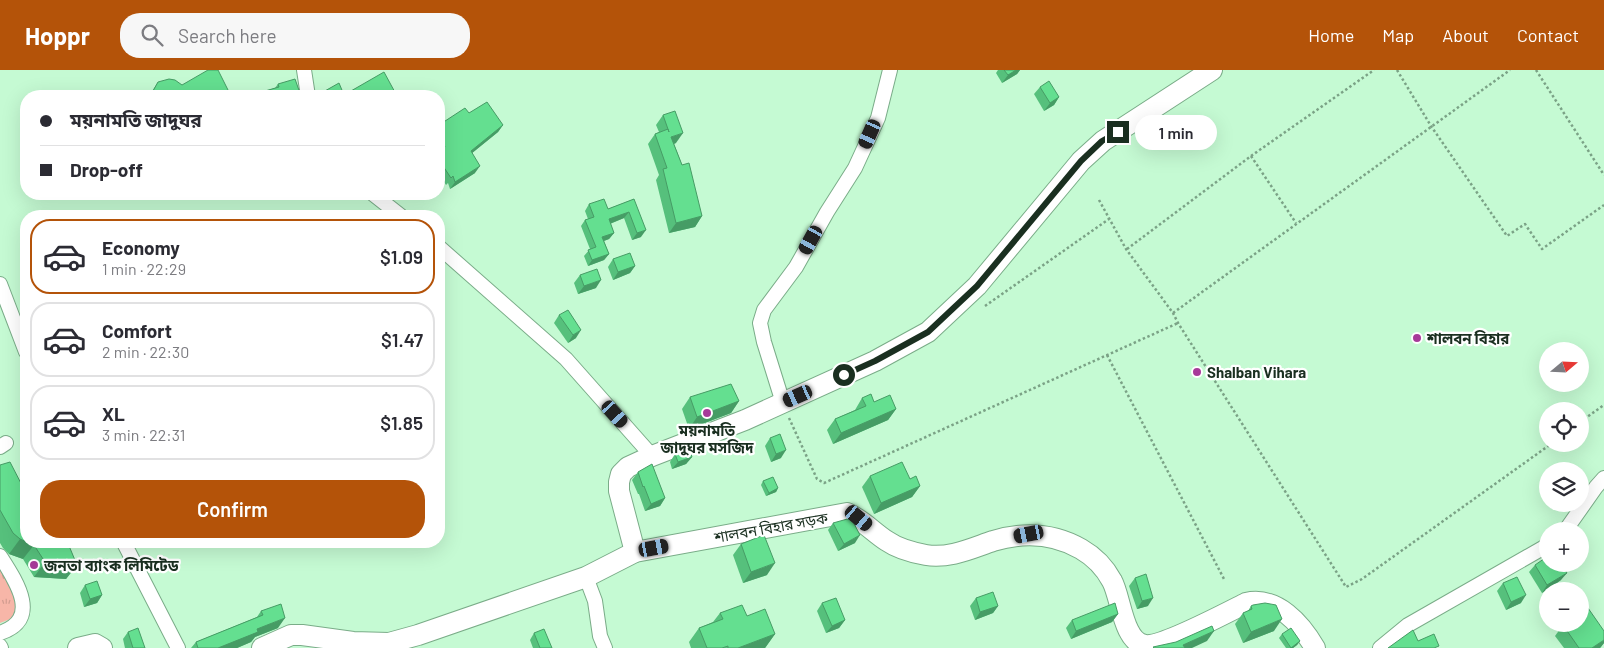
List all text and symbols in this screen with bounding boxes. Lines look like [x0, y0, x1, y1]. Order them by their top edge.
search box [120, 13, 470, 58]
text: Hoppr [25, 21, 90, 50]
icon: search [138, 21, 166, 49]
text: Search here [178, 24, 277, 47]
text: Home [1308, 24, 1354, 46]
text: Map [1382, 24, 1414, 46]
text: About [1442, 24, 1489, 46]
text: Contact [1517, 24, 1579, 46]
text: ময়নামতি জাদুঘর [70, 108, 202, 131]
callout: 1 min [1136, 114, 1218, 150]
car [857, 117, 882, 151]
route end [1107, 121, 1129, 143]
text: 1 min [1159, 123, 1193, 142]
text: Drop-off [70, 158, 143, 181]
car [797, 223, 824, 257]
icon: car [42, 234, 87, 279]
text: Economy [102, 236, 180, 259]
text: $1.09 [380, 245, 423, 268]
text: 1 min · 22:29 [102, 259, 186, 278]
icon: car [42, 317, 87, 362]
text: Comfort [102, 319, 172, 342]
text: $1.47 [381, 328, 423, 351]
place label: শালবন বিহার [1426, 329, 1510, 347]
marker: শালবন বিহার [1411, 332, 1423, 344]
text: 2 min · 22:30 [102, 342, 189, 361]
north arrow [1539, 342, 1589, 392]
map controls [1539, 342, 1589, 632]
place label: Shalban Vihara [1207, 363, 1306, 381]
route start [833, 364, 855, 386]
marker: Shalban Vihara [1191, 366, 1203, 378]
car [781, 383, 814, 409]
car [599, 398, 630, 430]
icon: car [42, 400, 87, 445]
text: XL [102, 402, 125, 425]
button: locate [1539, 402, 1589, 452]
marker: ময়নামতি জাদুঘর মসজিদ [701, 407, 713, 419]
text: $1.85 [380, 411, 423, 434]
place label: ময়নামতি জাদুঘর মসজিদ [659, 421, 754, 456]
text: 3 min · 22:31 [102, 425, 185, 444]
button: layers [1539, 462, 1589, 512]
button: Confirm [40, 480, 425, 538]
car [842, 503, 875, 533]
street label: শালবন বিহার সড়ক [712, 508, 830, 546]
button: + [1539, 522, 1589, 572]
car [1012, 524, 1045, 544]
car [637, 538, 670, 558]
place label: জনতা ব্যাংক লিমিটেড [43, 556, 179, 574]
marker: জনতা ব্যাংক লিমিটেড [28, 559, 40, 571]
button: − [1539, 582, 1589, 632]

